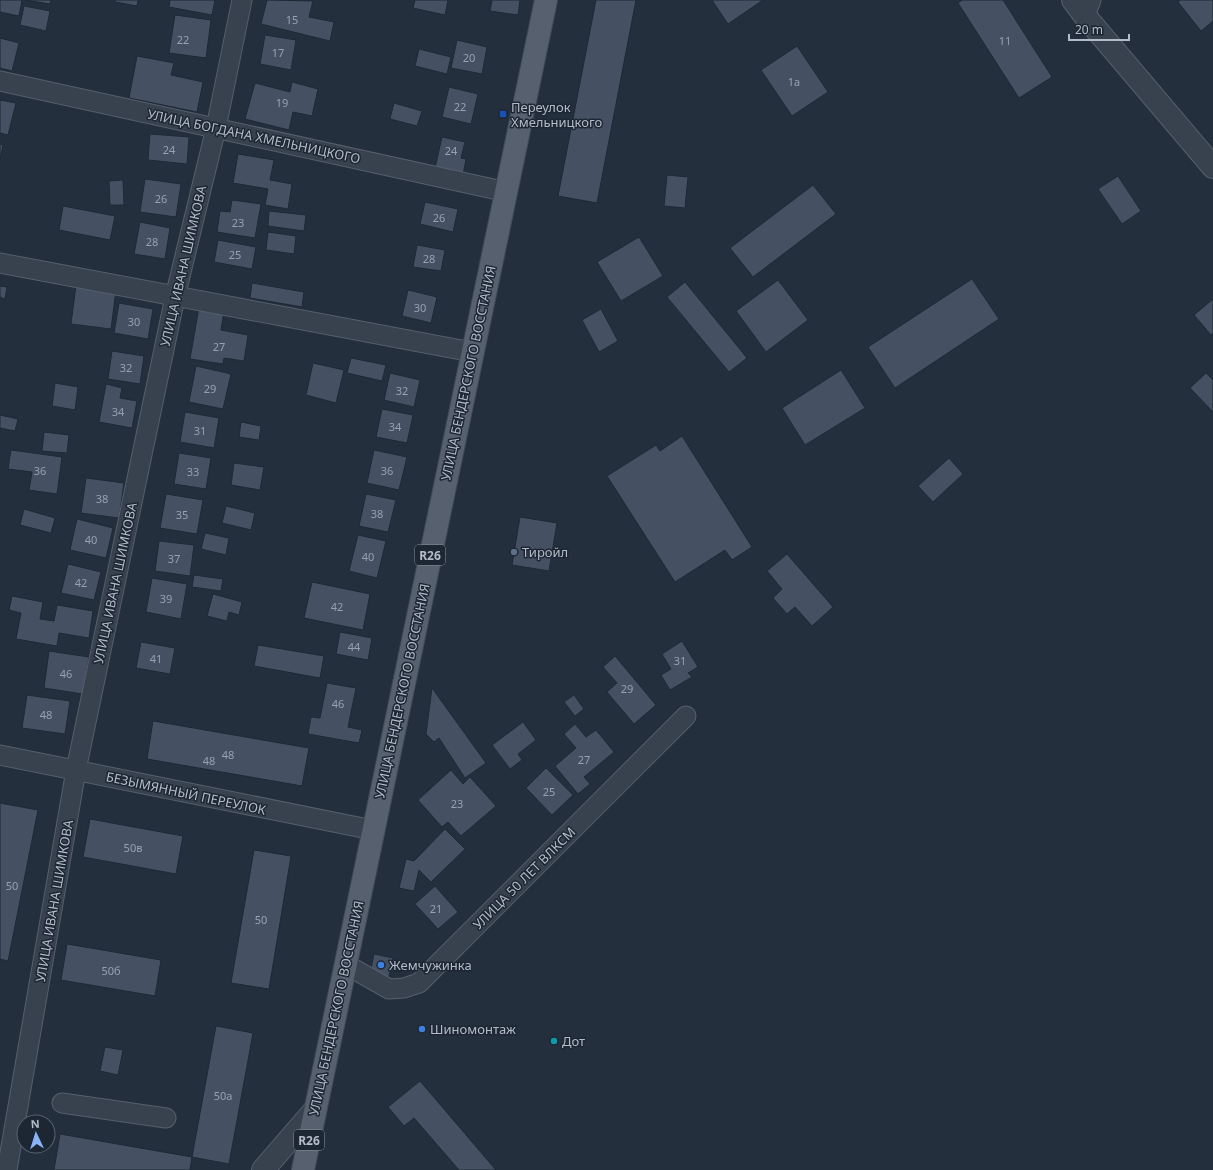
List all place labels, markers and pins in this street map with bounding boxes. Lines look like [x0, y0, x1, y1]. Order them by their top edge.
place label: Переулок Хмельницкого [511, 98, 602, 131]
marker: Переулок Хмельницкого [498, 109, 508, 119]
place label: Тиройл [522, 543, 568, 561]
marker: Тиройл [509, 547, 519, 557]
place label: Жемчужинка [389, 956, 472, 974]
marker: Жемчужинка [376, 960, 386, 970]
place label: Шиномонтаж [430, 1020, 516, 1038]
marker: Шиномонтаж [417, 1024, 427, 1034]
place label: Дот [562, 1032, 585, 1050]
marker: Дот [549, 1036, 559, 1046]

